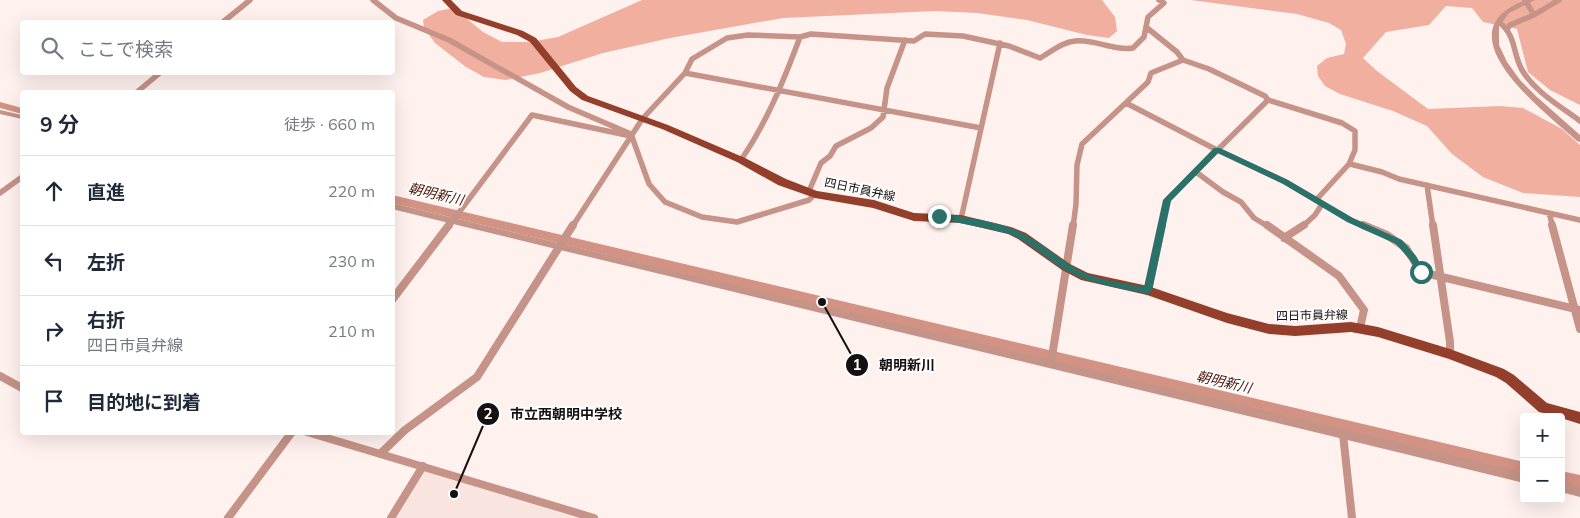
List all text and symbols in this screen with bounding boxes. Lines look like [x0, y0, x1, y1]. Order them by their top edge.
search box [20, 20, 395, 75]
icon: search [38, 34, 66, 62]
text: ここで検索 [78, 37, 173, 61]
text: 9 分 [40, 111, 79, 137]
text: 徒歩 · 660 m [284, 114, 375, 134]
street label: 四日市員弁線 [823, 174, 897, 204]
icon: ahead [40, 177, 68, 205]
water label: 朝明新川 [407, 179, 467, 210]
text: 直進 [87, 180, 125, 204]
text: 220 m [328, 181, 375, 201]
route end [928, 205, 951, 228]
icon: left [40, 247, 68, 275]
text: 左折 [87, 250, 125, 274]
text: 230 m [328, 251, 375, 271]
route start [1410, 261, 1433, 284]
street label: 四日市員弁線 [1276, 307, 1348, 323]
text: 右折 [87, 308, 125, 332]
icon: right [40, 317, 68, 345]
text: 210 m [328, 321, 375, 341]
text: 四日市員弁線 [87, 335, 183, 355]
callout: 朝明新川 [844, 350, 945, 379]
text: 1 [852, 355, 862, 374]
text: 朝明新川 [879, 356, 935, 374]
water label: 朝明新川 [1195, 367, 1255, 398]
icon: arrive [40, 387, 68, 415]
text: 目的地に到着 [87, 390, 201, 414]
callout: 市立西朝明中学校 [475, 399, 632, 428]
text: 2 [483, 404, 493, 423]
text: 市立西朝明中学校 [510, 405, 622, 423]
map controls [1520, 413, 1565, 503]
button: + [1520, 413, 1565, 458]
button: − [1520, 458, 1565, 503]

